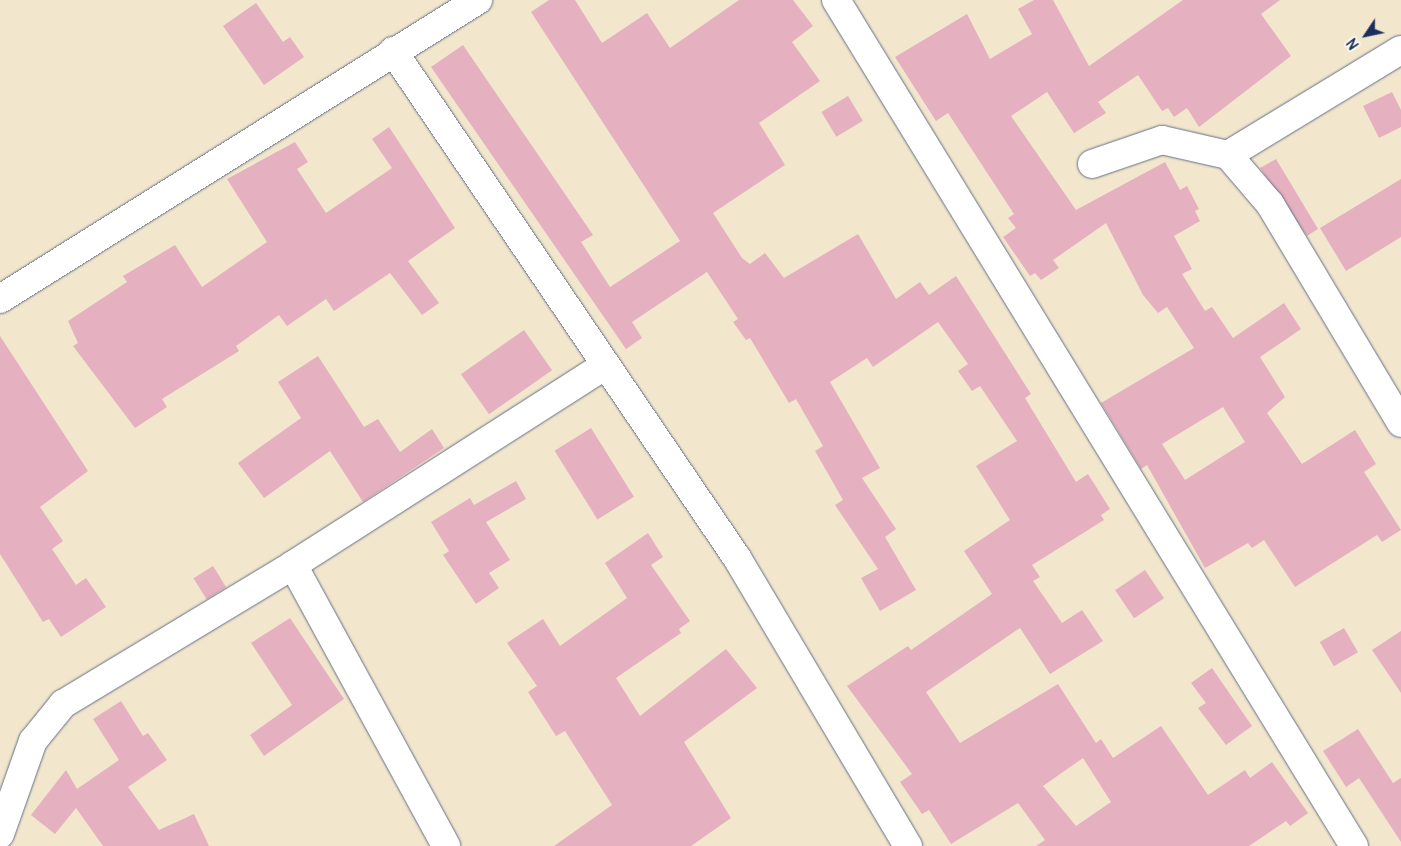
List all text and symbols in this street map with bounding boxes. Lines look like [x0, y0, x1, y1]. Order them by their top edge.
north arrow [1341, 10, 1391, 60]
text: N [1343, 35, 1363, 52]

